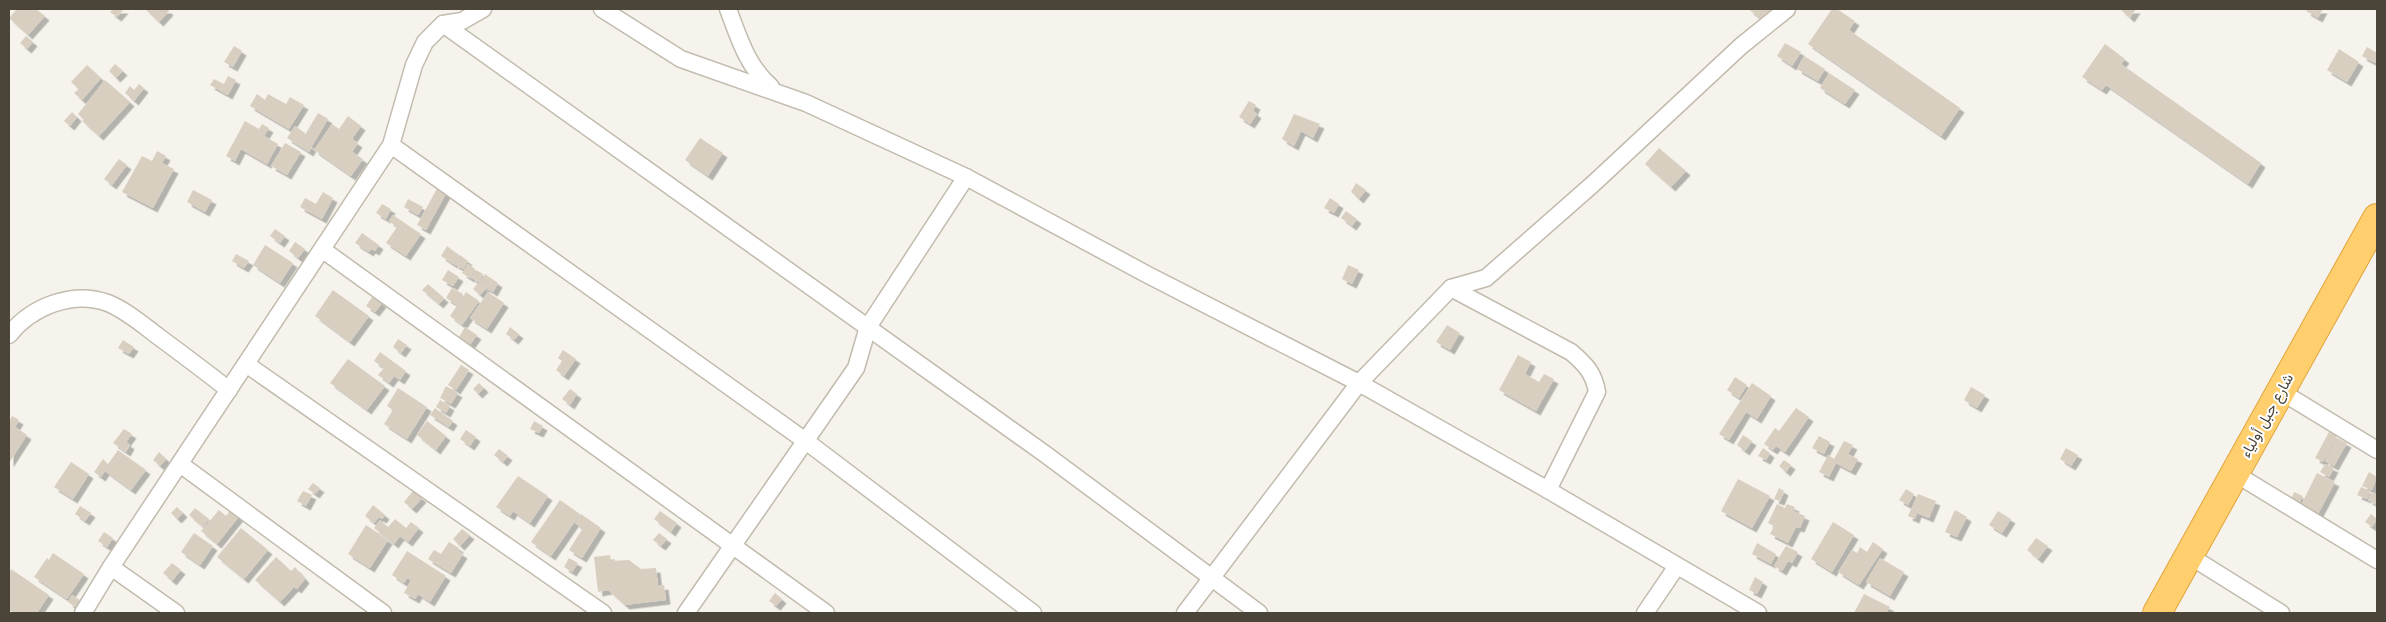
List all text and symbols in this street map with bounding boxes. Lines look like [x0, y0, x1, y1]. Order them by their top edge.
street label: شارع جبل أولياء [2235, 369, 2299, 462]

